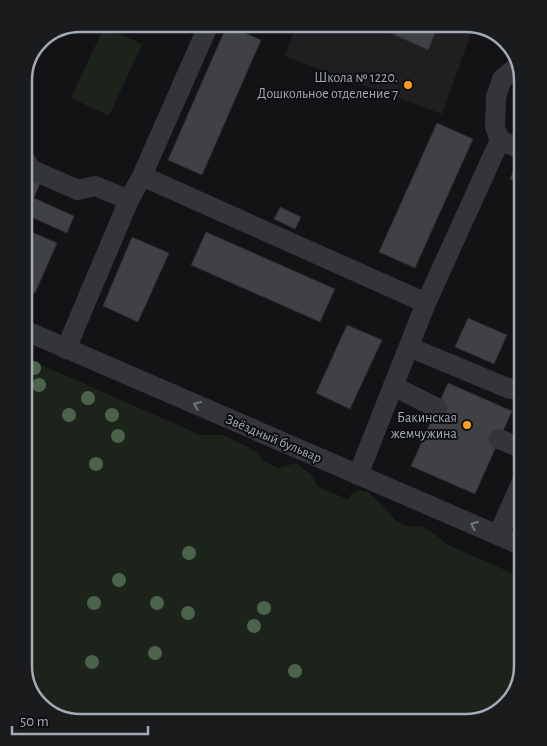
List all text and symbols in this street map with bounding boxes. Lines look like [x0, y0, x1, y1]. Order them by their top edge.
place label: Школа № 1220. Дошкольное отделение 7 [257, 71, 398, 101]
marker: Школа № 1220. Дошкольное отделение 7 [402, 79, 414, 91]
one-way arrow [193, 401, 202, 411]
place label: Бакинская жемчужина [391, 411, 458, 441]
street label: Звёздный бульвар [224, 412, 324, 465]
marker: Бакинская жемчужина [461, 419, 473, 431]
one-way arrow [470, 520, 479, 531]
scale bar [12, 704, 149, 736]
text: 50 m [20, 714, 49, 729]

